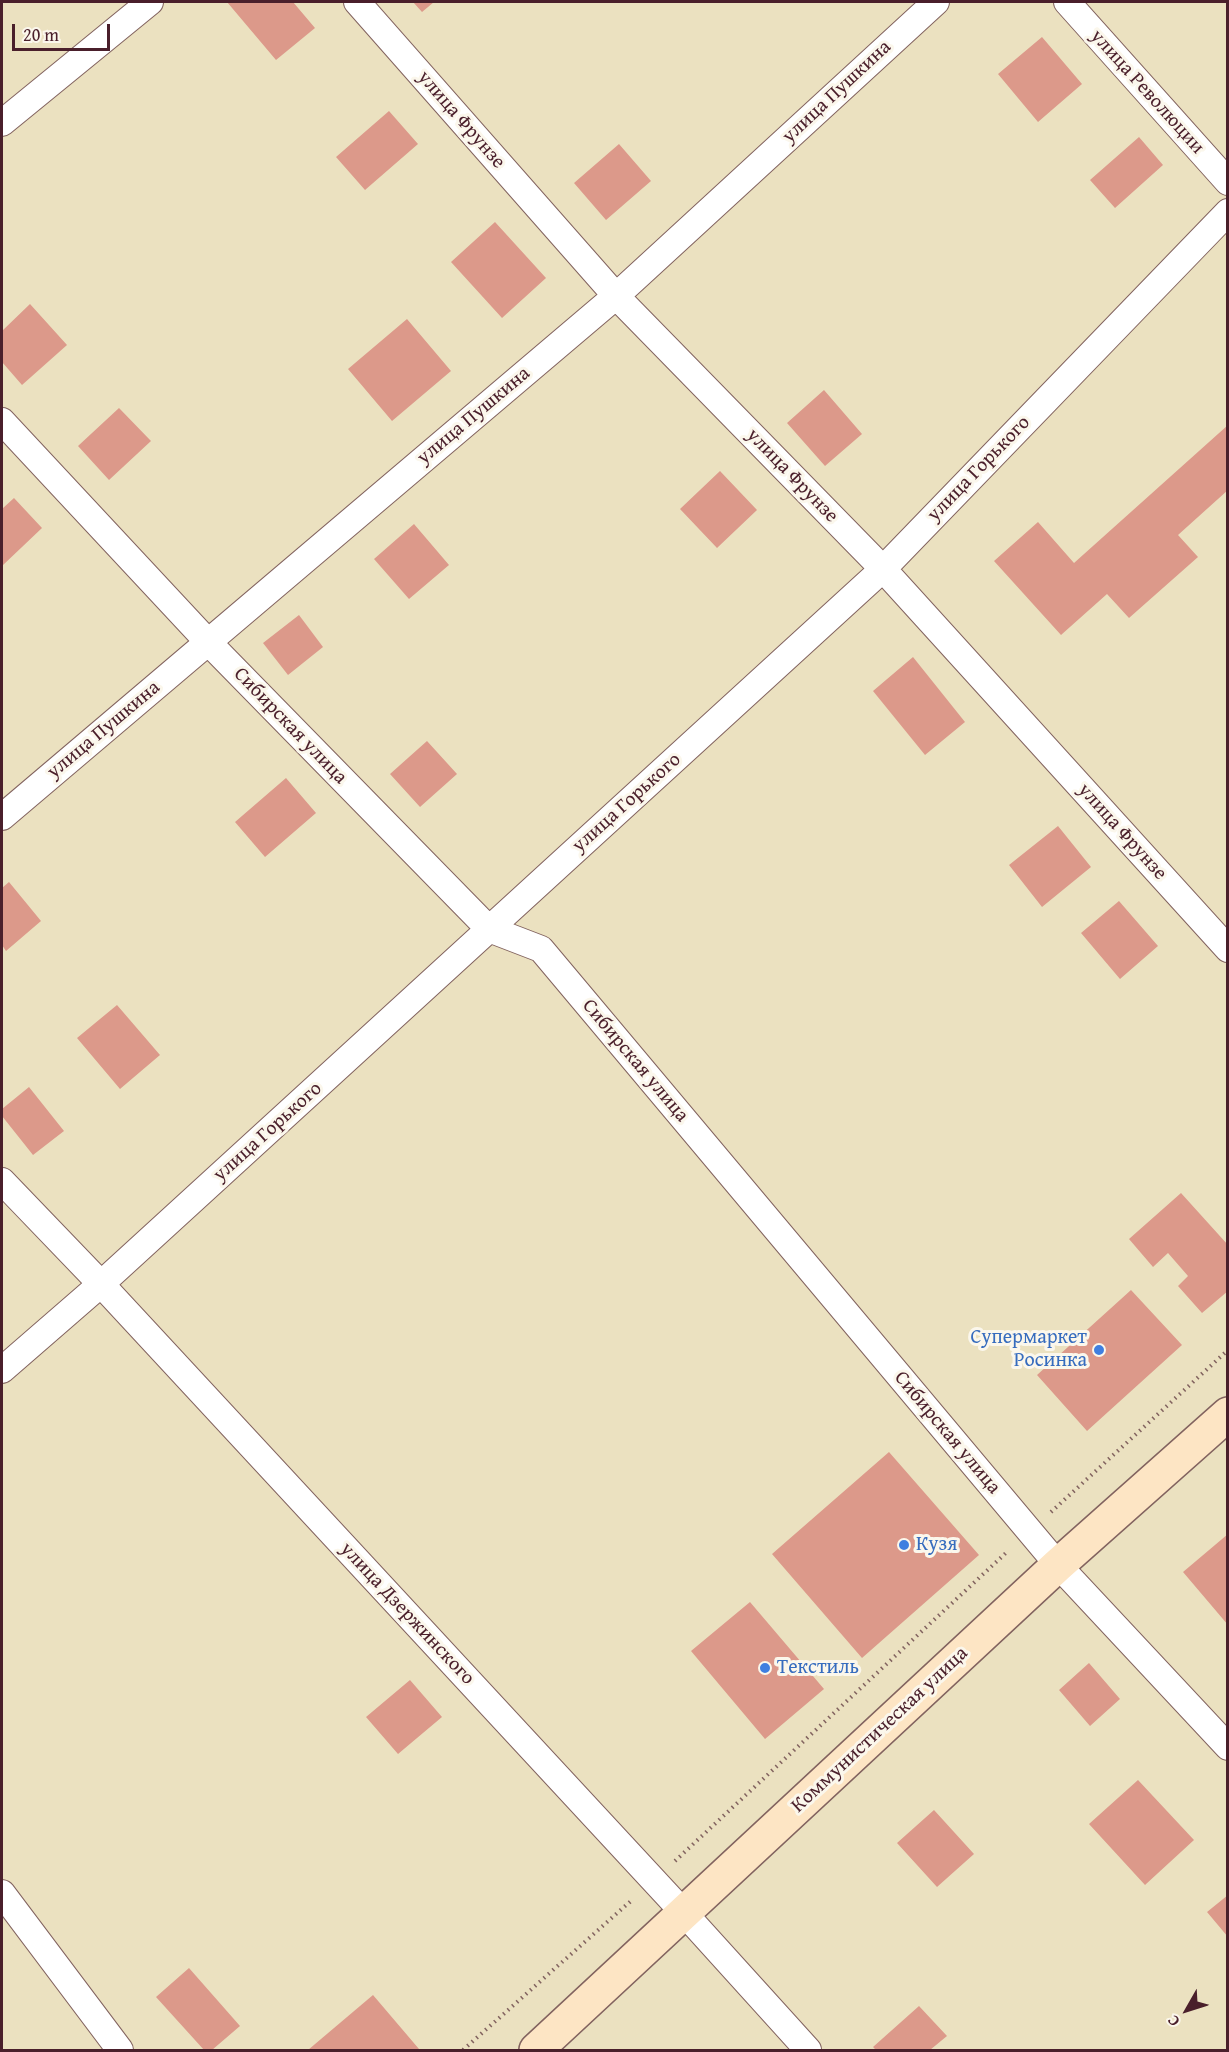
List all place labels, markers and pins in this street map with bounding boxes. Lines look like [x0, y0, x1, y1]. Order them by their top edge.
place label: Супермаркет Росинка [970, 1326, 1087, 1373]
marker: Супермаркет Росинка [1092, 1343, 1106, 1357]
place label: Кузя [916, 1533, 957, 1557]
marker: Кузя [897, 1538, 911, 1552]
place label: Текстиль [777, 1656, 859, 1680]
marker: Текстиль [758, 1661, 772, 1675]

